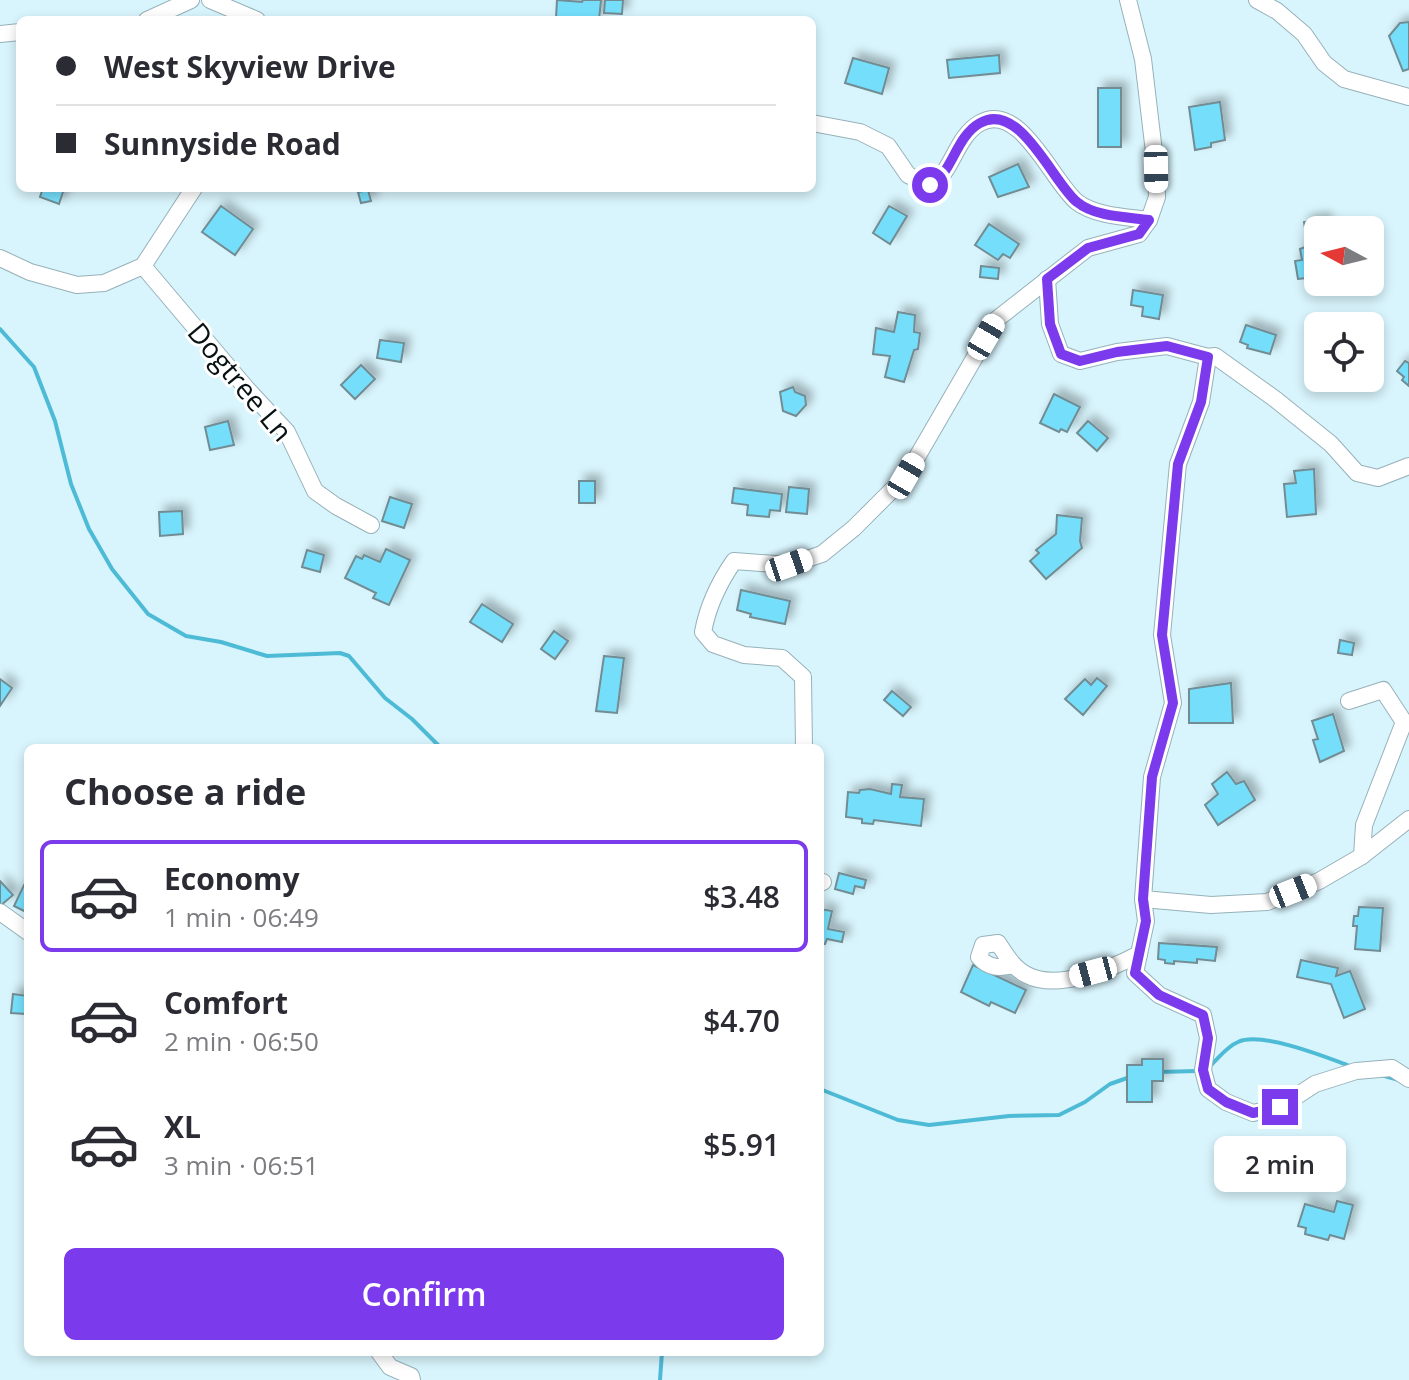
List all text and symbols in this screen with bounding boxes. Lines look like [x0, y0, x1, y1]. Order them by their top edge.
text: West Skyview Drive [104, 46, 396, 87]
text: Sunnyside Road [104, 123, 341, 164]
car [1144, 145, 1168, 193]
route start [912, 167, 948, 203]
north arrow [1304, 216, 1384, 296]
map controls [1304, 216, 1384, 392]
car [964, 310, 1008, 364]
button: locate [1304, 312, 1384, 392]
street label: Dogtree Ln [180, 314, 302, 449]
car [884, 449, 928, 503]
car [762, 546, 816, 584]
text: Choose a ride [64, 767, 306, 816]
text: Economy [164, 858, 300, 899]
icon: car [68, 860, 140, 932]
car [1266, 871, 1320, 911]
text: $3.48 [703, 876, 780, 917]
text: 1 min · 06:49 [164, 899, 319, 935]
car [1067, 954, 1119, 990]
text: Comfort [164, 982, 288, 1023]
icon: car [68, 984, 140, 1056]
text: $4.70 [703, 1000, 780, 1041]
text: 2 min · 06:50 [164, 1023, 319, 1059]
route end [1262, 1089, 1298, 1125]
text: XL [164, 1106, 201, 1147]
icon: car [68, 1108, 140, 1180]
text: $5.91 [703, 1124, 780, 1165]
callout: 2 min [1214, 1135, 1346, 1191]
text: 2 min [1245, 1146, 1315, 1182]
text: 3 min · 06:51 [164, 1147, 319, 1183]
button: Confirm [64, 1248, 784, 1340]

